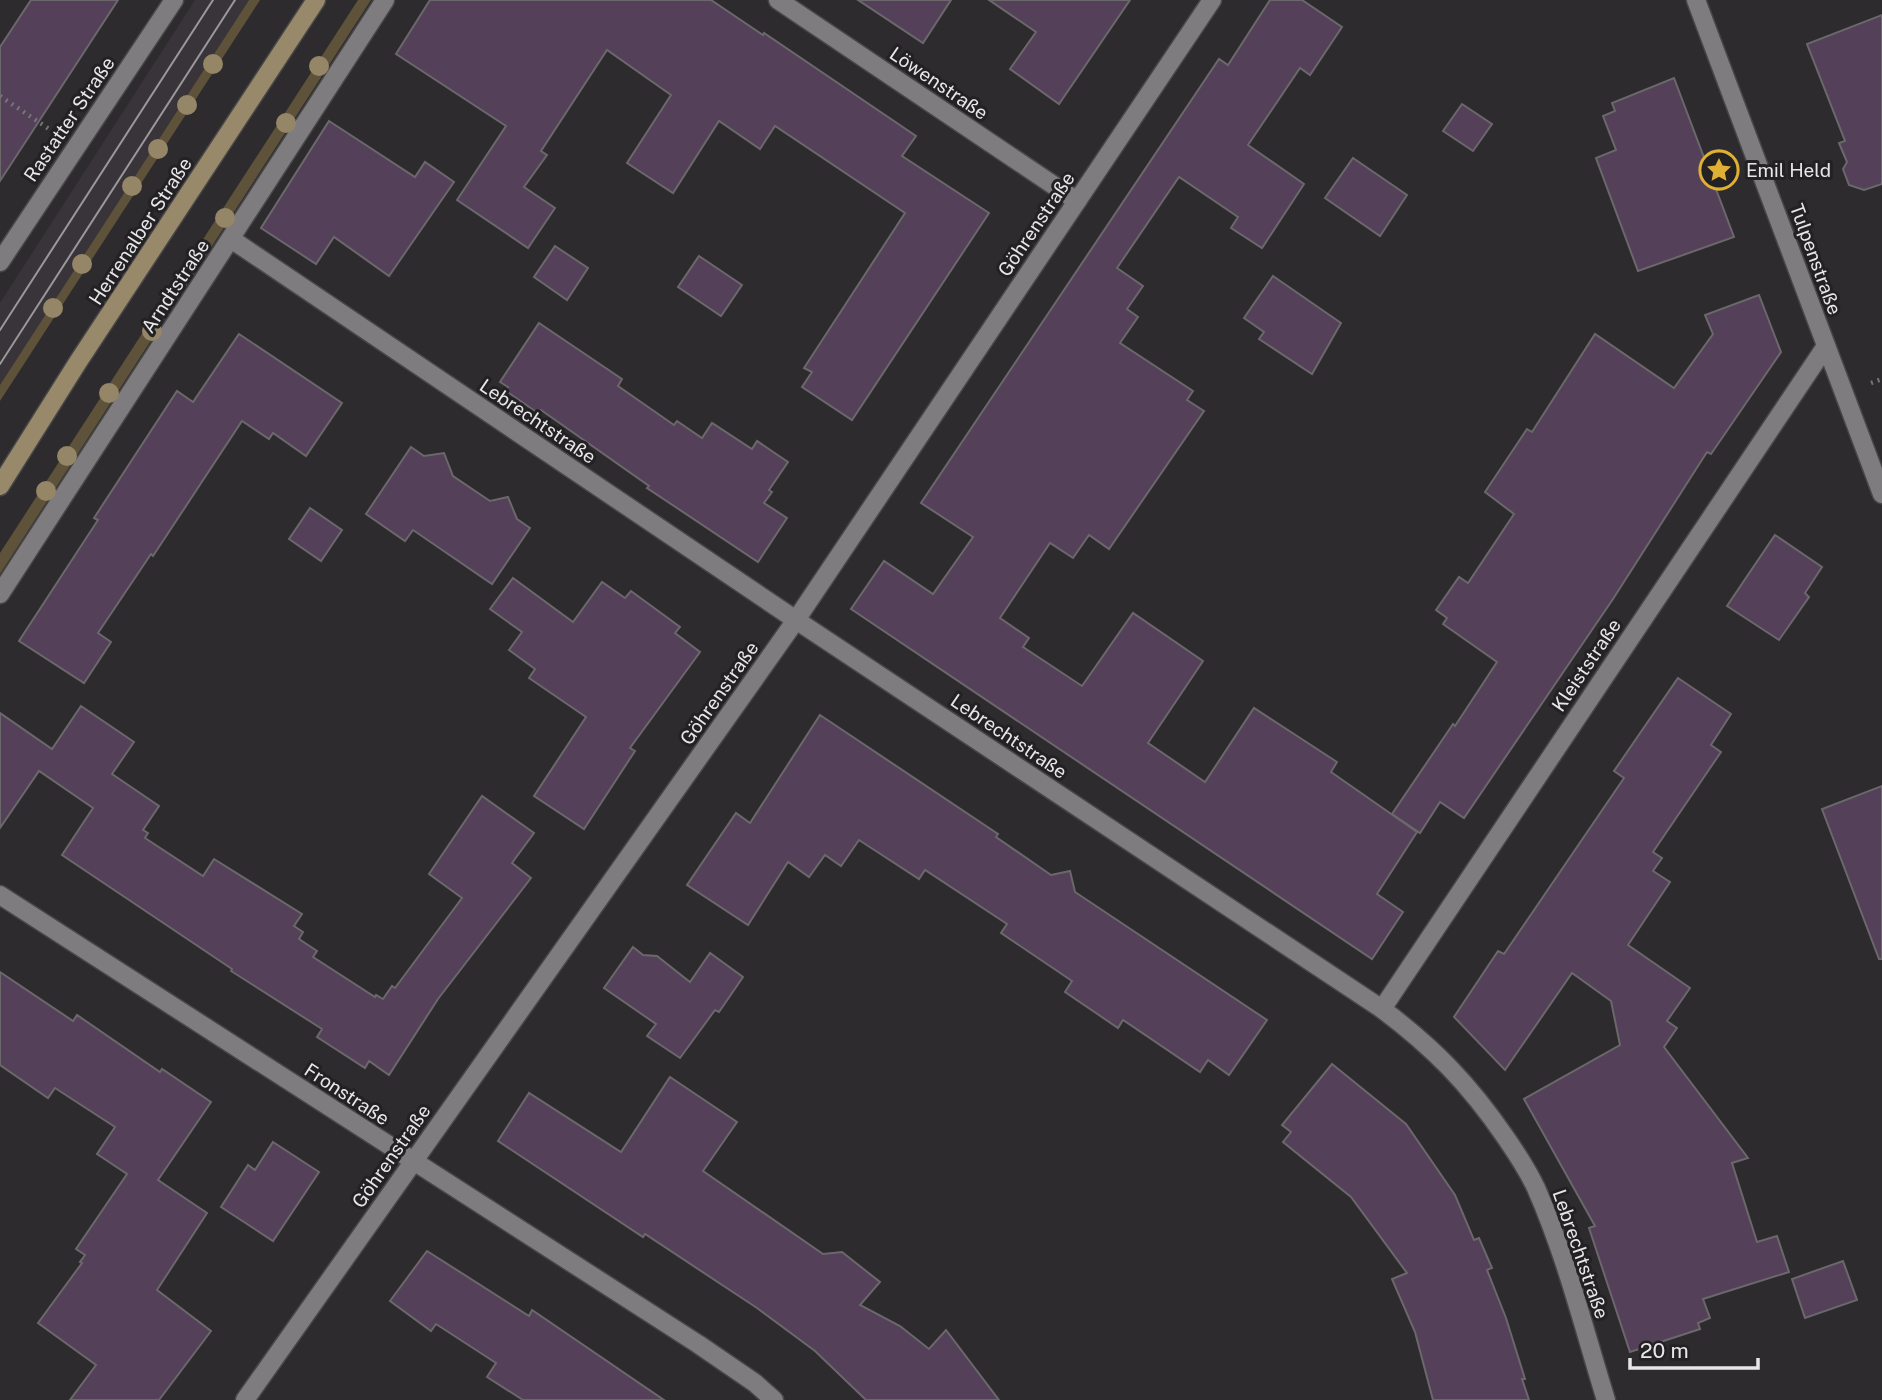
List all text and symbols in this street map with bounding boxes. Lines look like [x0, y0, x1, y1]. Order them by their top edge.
street label: Löwenstraße [886, 42, 992, 124]
street label: Rastatter Straße [19, 52, 119, 186]
place icon: Emil Held [1698, 149, 1740, 191]
street label: Herrenalber Straße [84, 153, 196, 309]
place label: Emil Held [1746, 159, 1831, 181]
street label: Göhrenstraße [993, 168, 1079, 280]
street label: Tulpenstraße [1786, 201, 1846, 317]
street label: Arndtstraße [137, 235, 213, 337]
street label: Lebrechtstraße [476, 374, 600, 468]
street label: Kleiststraße [1547, 615, 1625, 715]
street label: Göhrenstraße [675, 637, 763, 749]
street label: Lebrechtstraße [947, 689, 1071, 783]
street label: Fronstraße [301, 1058, 393, 1130]
street label: Göhrenstraße [347, 1100, 435, 1212]
street label: Lebrechtstraße [1549, 1187, 1613, 1321]
scale bar [1630, 1326, 1758, 1370]
text: 20 m [1640, 1338, 1689, 1363]

